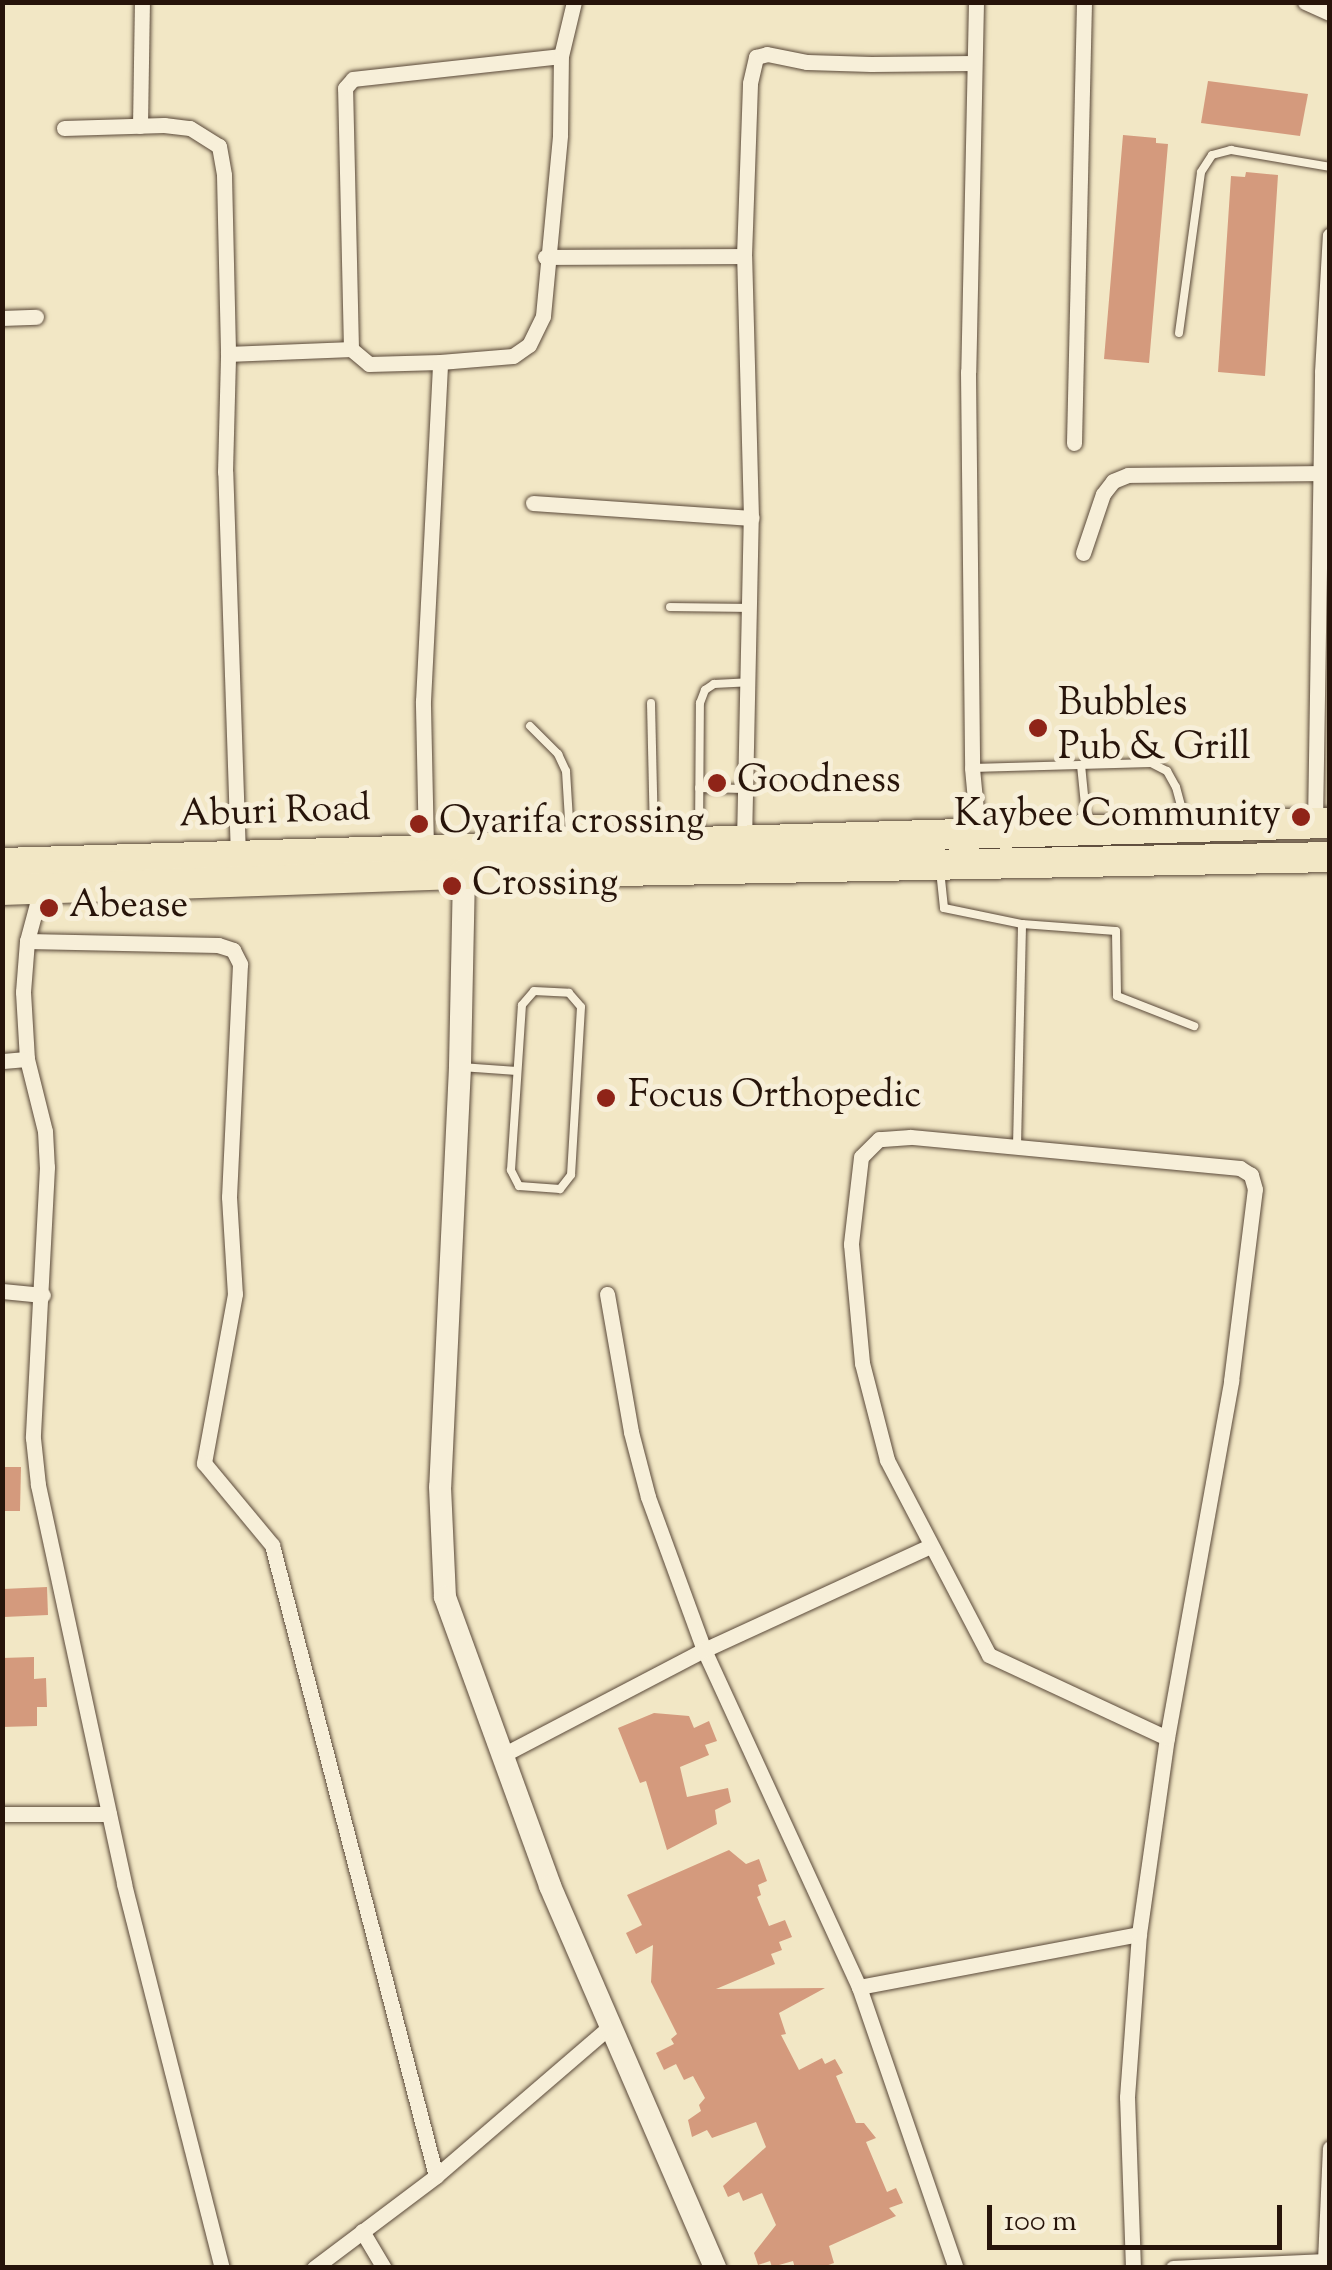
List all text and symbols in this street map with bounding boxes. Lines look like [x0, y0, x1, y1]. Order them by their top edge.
place label: Bubbles Pub & Grill [1058, 683, 1251, 772]
marker: Bubbles Pub & Grill [1027, 717, 1049, 739]
place label: Goodness [737, 760, 901, 806]
marker: Goodness [706, 772, 728, 794]
street label: Aburi Road [178, 788, 372, 840]
place label: Kaybee Community [954, 794, 1281, 840]
place label: Oyarifa crossing [439, 801, 705, 847]
marker: Kaybee Community [1290, 806, 1312, 828]
marker: Oyarifa crossing [408, 813, 430, 835]
place label: Crossing [472, 863, 618, 909]
marker: Crossing [441, 875, 463, 897]
place label: Abease [69, 885, 188, 931]
marker: Abease [38, 897, 60, 919]
place label: Focus Orthopedic [628, 1075, 921, 1121]
marker: Focus Orthopedic [593, 1085, 619, 1111]
scale bar [992, 2185, 1287, 2247]
text: 100 m [1004, 2201, 1077, 2244]

